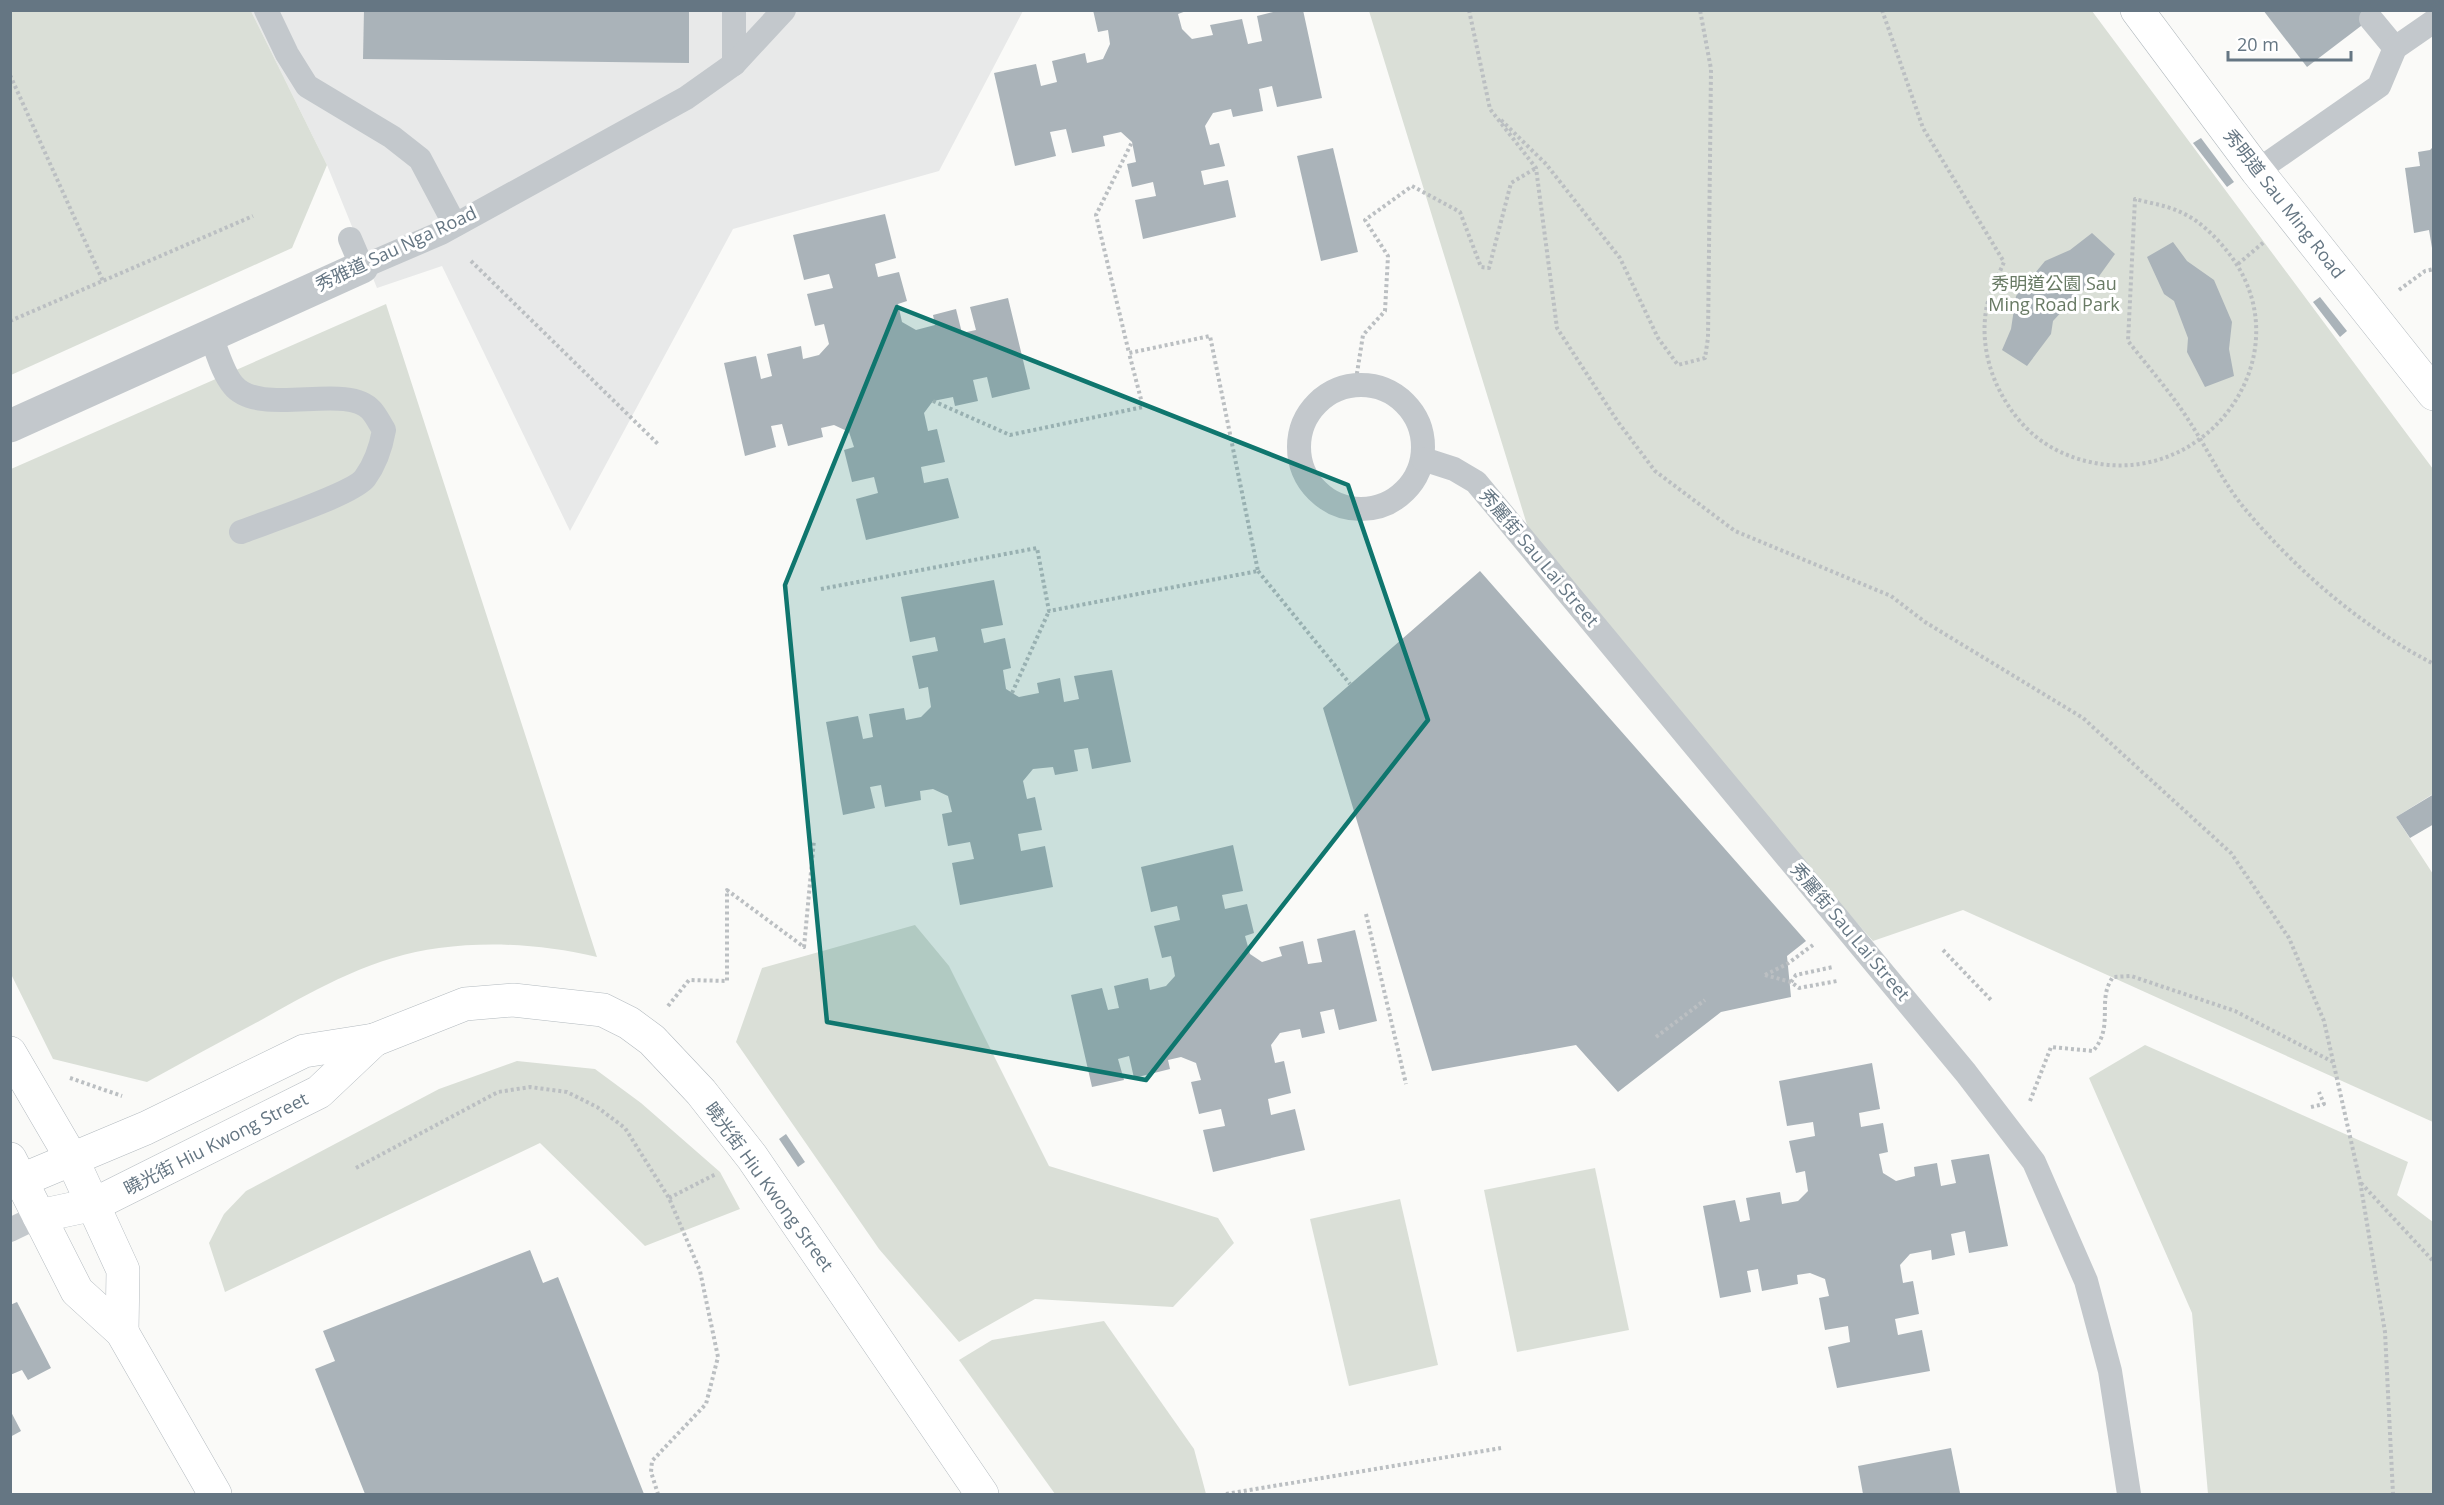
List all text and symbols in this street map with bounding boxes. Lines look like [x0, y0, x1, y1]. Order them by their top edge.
scale bar [2228, 24, 2351, 62]
text: 20 m [2237, 32, 2279, 56]
street label: 秀明道 Sau Ming Road [2219, 124, 2351, 283]
street label: 秀雅道 Sau Nga Road [311, 200, 480, 296]
park label: 秀明道公園 Sau Ming Road Park [1988, 271, 2120, 316]
street label: 秀麗街 Sau Lai Street [1475, 483, 1605, 631]
street label: 秀麗街 Sau Lai Street [1786, 857, 1916, 1005]
street label: 曉光街 Hiu Kwong Street [119, 1086, 312, 1200]
street label: 曉光街 Hiu Kwong Street [700, 1097, 839, 1276]

